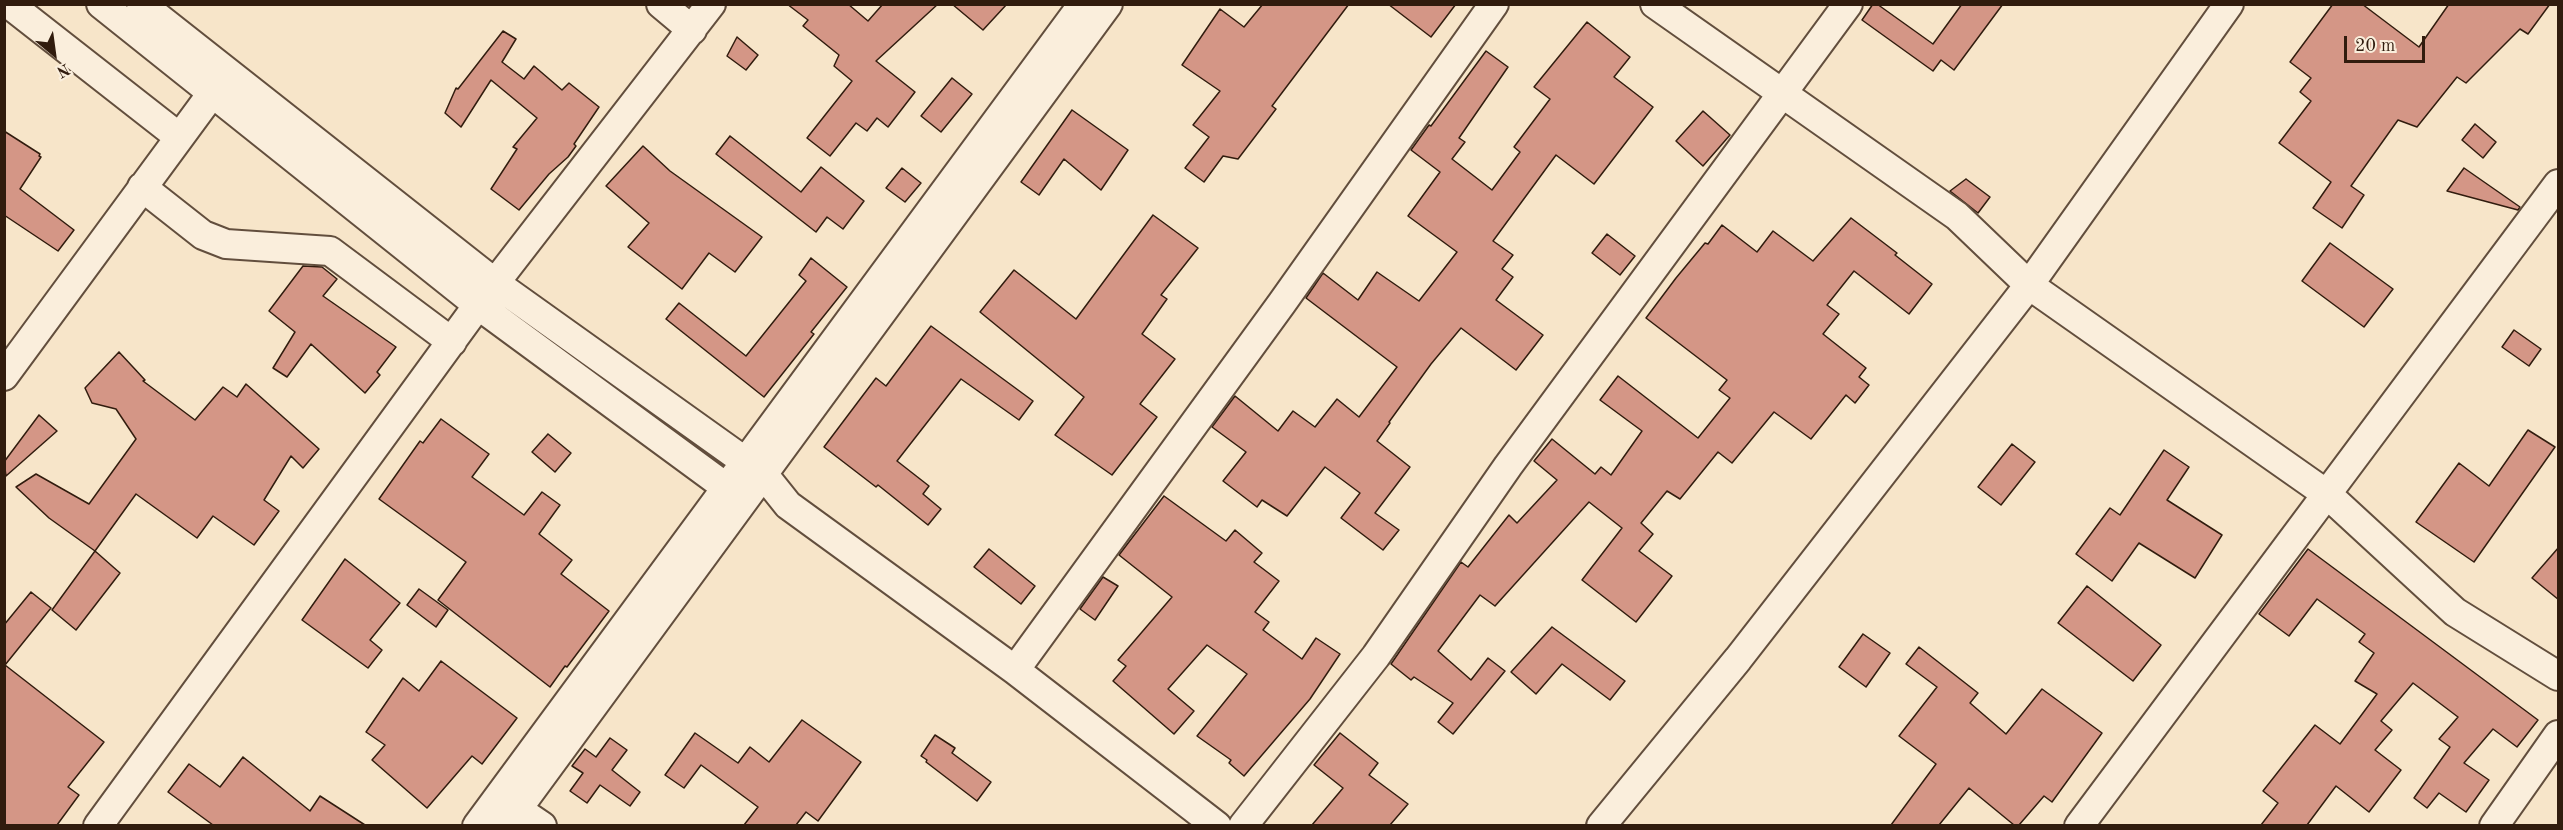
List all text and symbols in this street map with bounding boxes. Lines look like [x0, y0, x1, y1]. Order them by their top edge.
north arrow [24, 24, 84, 84]
scale bar [2347, 24, 2428, 62]
text: 20 m [2355, 37, 2395, 55]
text: N [54, 60, 72, 80]

